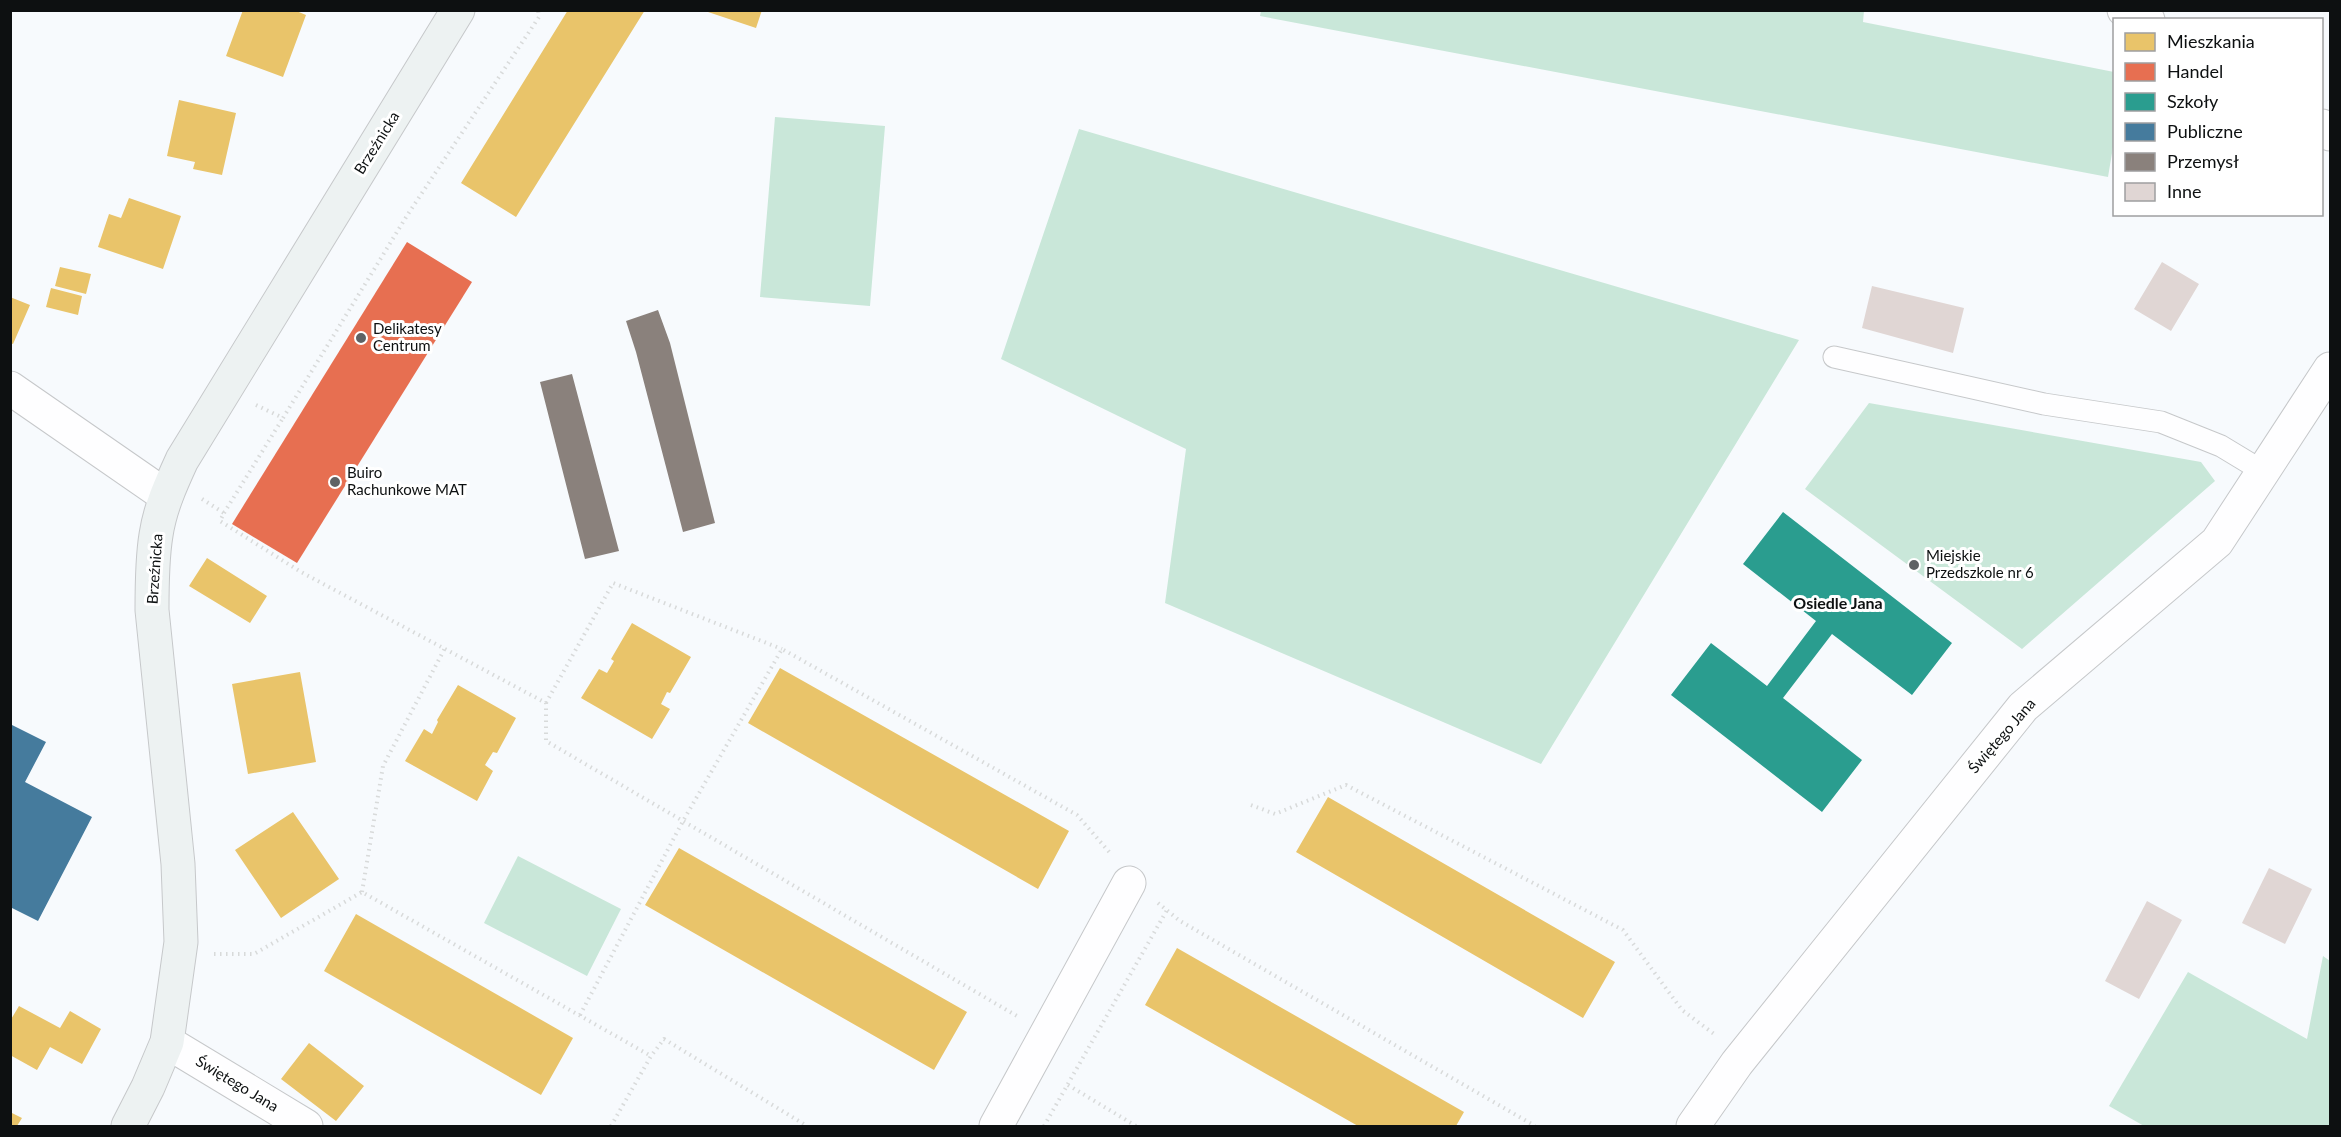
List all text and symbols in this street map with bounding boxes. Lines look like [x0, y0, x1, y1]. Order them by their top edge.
legend [2113, 18, 2323, 216]
text: Mieszkania [2167, 30, 2255, 52]
text: Handel [2167, 60, 2223, 82]
text: Szkoły [2167, 90, 2219, 112]
street label: Brzeźnicka [350, 108, 402, 177]
text: Publiczne [2167, 120, 2243, 142]
text: Przemysł [2167, 150, 2239, 172]
text: Inne [2167, 180, 2202, 202]
place label: Delikatesy Centrum [373, 319, 442, 354]
marker: Delikatesy Centrum [354, 331, 368, 345]
place label: Buiro Rachunkowe MAT [347, 463, 467, 498]
marker: Buiro Rachunkowe MAT [328, 475, 342, 489]
street label: Brzeźnicka [143, 533, 165, 605]
place label: Miejskie Przedszkole nr 6 [1926, 546, 2034, 581]
marker: Miejskie Przedszkole nr 6 [1907, 558, 1921, 572]
district label: Osiedle Jana [1793, 593, 1883, 612]
street label: Świętego Jana [1964, 694, 2039, 776]
street label: Świętego Jana [193, 1051, 282, 1115]

